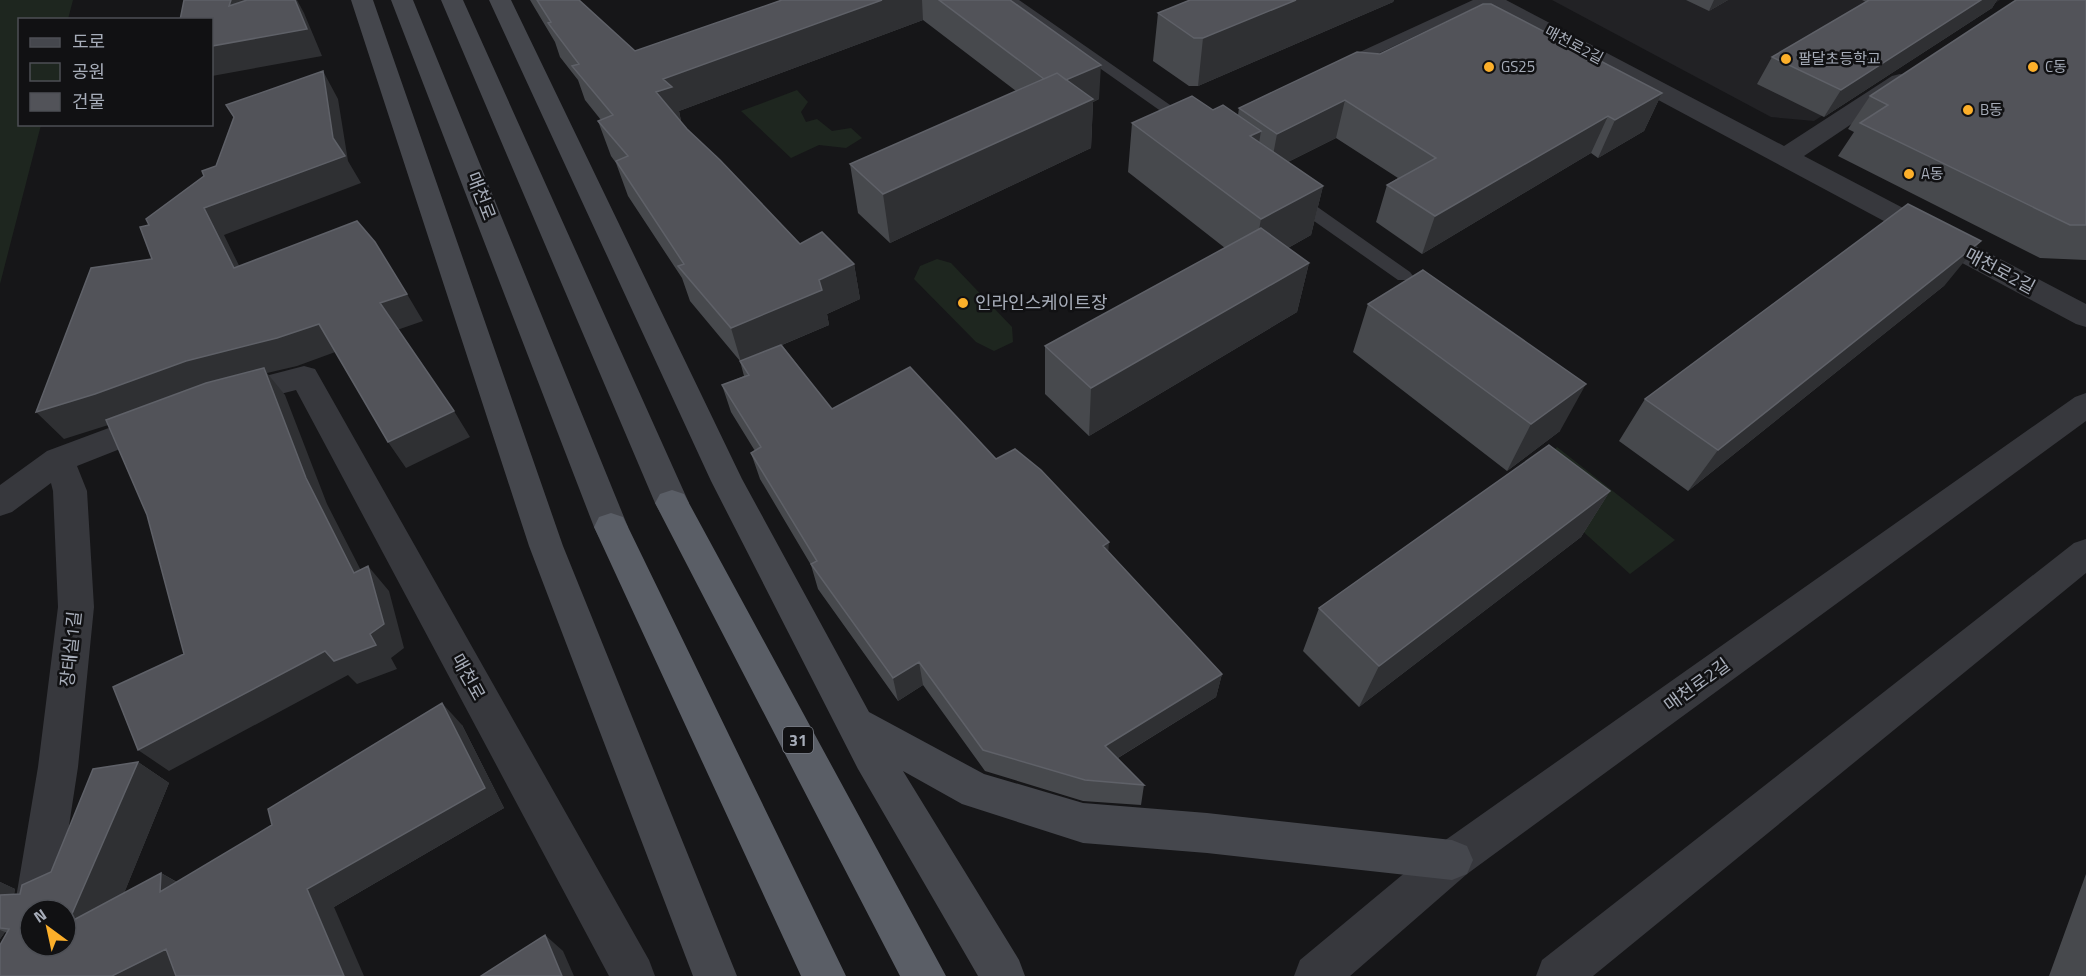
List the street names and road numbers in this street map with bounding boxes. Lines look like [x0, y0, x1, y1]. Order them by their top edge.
street label: 매천로2길 [1541, 19, 1608, 70]
street label: 매천로 [460, 168, 503, 224]
street label: 매천로2길 [1960, 241, 2040, 300]
street label: 장태실1길 [53, 610, 88, 688]
street label: 매천로 [445, 648, 492, 705]
street label: 매천로2길 [1658, 651, 1736, 718]
road number: 31 [783, 727, 813, 753]

